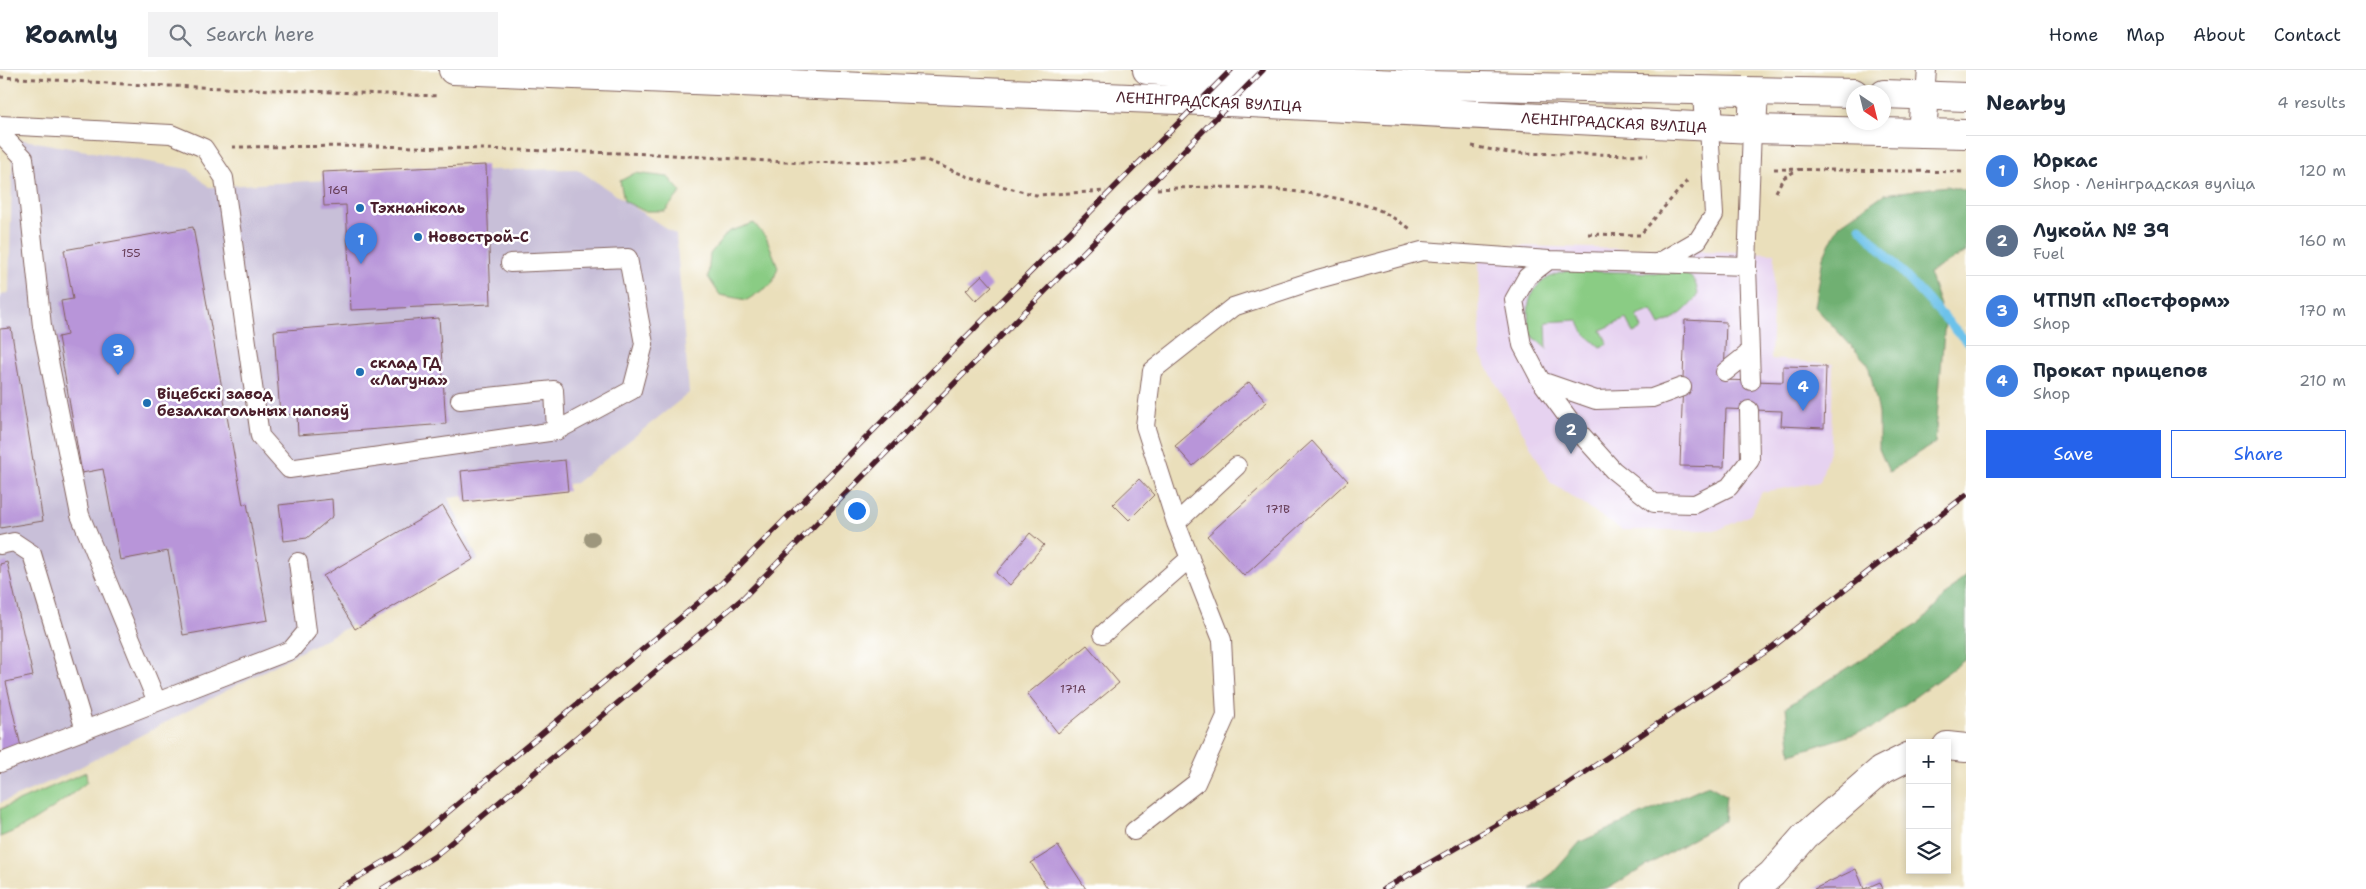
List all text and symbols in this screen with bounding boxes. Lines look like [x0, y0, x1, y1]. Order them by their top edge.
search box [148, 12, 498, 57]
text: Roamly [25, 19, 118, 51]
icon: search [166, 21, 194, 49]
text: Search here [206, 22, 315, 47]
text: Home [2049, 23, 2098, 47]
text: Map [2126, 23, 2165, 47]
text: About [2193, 23, 2246, 47]
text: Contact [2274, 23, 2341, 47]
north arrow [1846, 85, 1891, 130]
street label: ЛЕНІНГРАДСКАЯ ВУЛІЦА [1115, 87, 1303, 117]
text: Nearby [1986, 89, 2066, 117]
text: 4 results [2277, 92, 2346, 113]
street label: ЛЕНІНГРАДСКАЯ ВУЛІЦА [1520, 108, 1708, 138]
text: Юркас [2033, 148, 2098, 173]
text: 1 [1998, 160, 2006, 181]
text: 120 m [2299, 160, 2346, 181]
text: Shop · Ленінградская вуліца [2033, 173, 2255, 194]
house number: 169 [328, 182, 348, 198]
place label: Тэхнаніколь [370, 198, 465, 218]
marker: Тэхнаніколь [354, 202, 366, 214]
text: Лукойл № 39 [2033, 218, 2169, 243]
pin: 1 [345, 223, 377, 264]
place label: Новострой-С [428, 227, 529, 247]
text: 2 [1996, 230, 2008, 251]
text: 160 m [2299, 230, 2346, 251]
marker: Новострой-С [412, 231, 424, 243]
text: Fuel [2033, 243, 2064, 264]
house number: 155 [121, 245, 141, 261]
text: ЧТПУП «Постформ» [2033, 288, 2230, 313]
text: 3 [1996, 300, 2008, 321]
text: 170 m [2299, 300, 2346, 321]
text: Shop [2033, 313, 2070, 334]
pin: 3 [102, 334, 134, 375]
place label: склад ГД «Лагуна» [370, 353, 448, 390]
text: Прокат прицепов [2033, 358, 2207, 383]
marker: склад ГД «Лагуна» [354, 366, 366, 378]
pin: 4 [1787, 370, 1819, 411]
text: 4 [1996, 370, 2008, 391]
text: 210 m [2299, 370, 2346, 391]
text: Shop [2033, 383, 2070, 404]
place label: Віцебскі завод безалкагольных напояў [157, 384, 349, 421]
marker: Віцебскі завод безалкагольных напояў [141, 397, 153, 409]
pin: 2 [1555, 413, 1587, 454]
button: Save [1986, 430, 2161, 478]
button: Share [2171, 430, 2346, 478]
your location [844, 498, 870, 524]
house number: 171В [1266, 501, 1290, 517]
house number: 171А [1060, 681, 1086, 697]
map controls [1906, 739, 1951, 874]
button: + [1906, 739, 1951, 784]
button: − [1906, 784, 1951, 829]
button: layers [1906, 829, 1951, 874]

